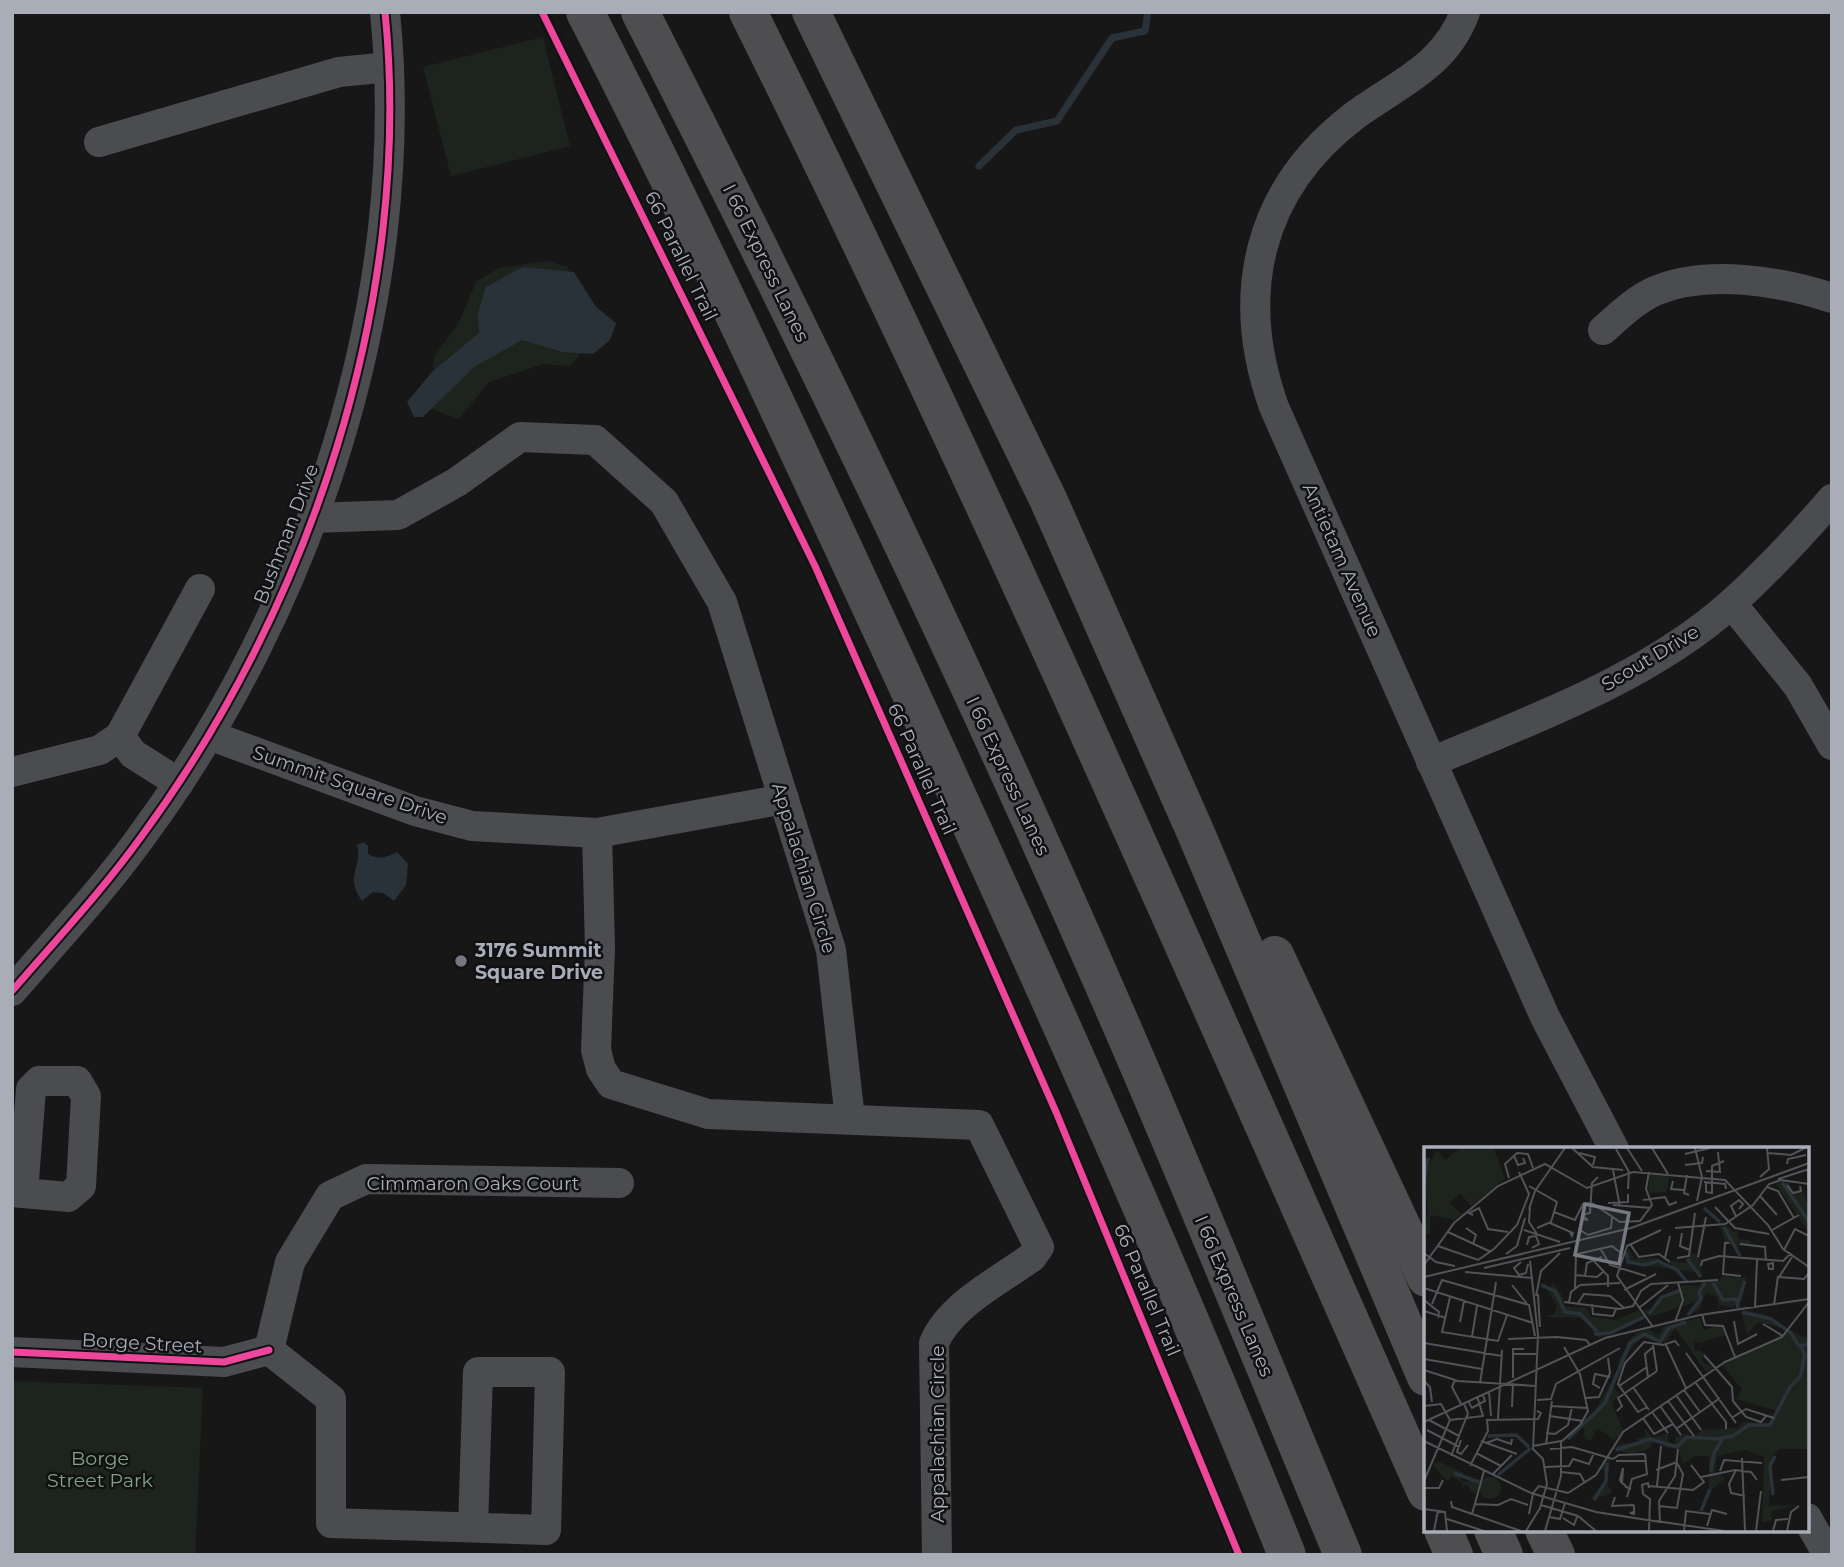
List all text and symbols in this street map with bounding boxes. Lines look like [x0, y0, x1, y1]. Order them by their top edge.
street label: I 66 Express Lanes [718, 180, 814, 346]
street label: 66 Parallel Trail [640, 187, 722, 325]
street label: Bushman Drive [249, 461, 323, 607]
street label: Antietam Avenue [1298, 479, 1386, 641]
street label: Scout Drive [1597, 620, 1703, 696]
street label: I 66 Express Lanes [961, 693, 1055, 859]
street label: 66 Parallel Trail [883, 700, 961, 838]
street label: Summit Square Drive [250, 741, 450, 829]
street label: Appalachian Circle [767, 780, 841, 956]
place label: 3176 Summit Square Drive [474, 939, 603, 984]
marker: 3176 Summit Square Drive [453, 953, 469, 969]
inset map [1424, 1147, 1809, 1532]
street label: Cimmaron Oaks Court [366, 1172, 580, 1195]
street label: I 66 Express Lanes [1190, 1212, 1278, 1380]
street label: 66 Parallel Trail [1109, 1220, 1185, 1360]
street label: Borge Street [81, 1328, 203, 1358]
street label: Appalachian Circle [926, 1345, 949, 1523]
park label: Borge Street Park [47, 1447, 154, 1492]

